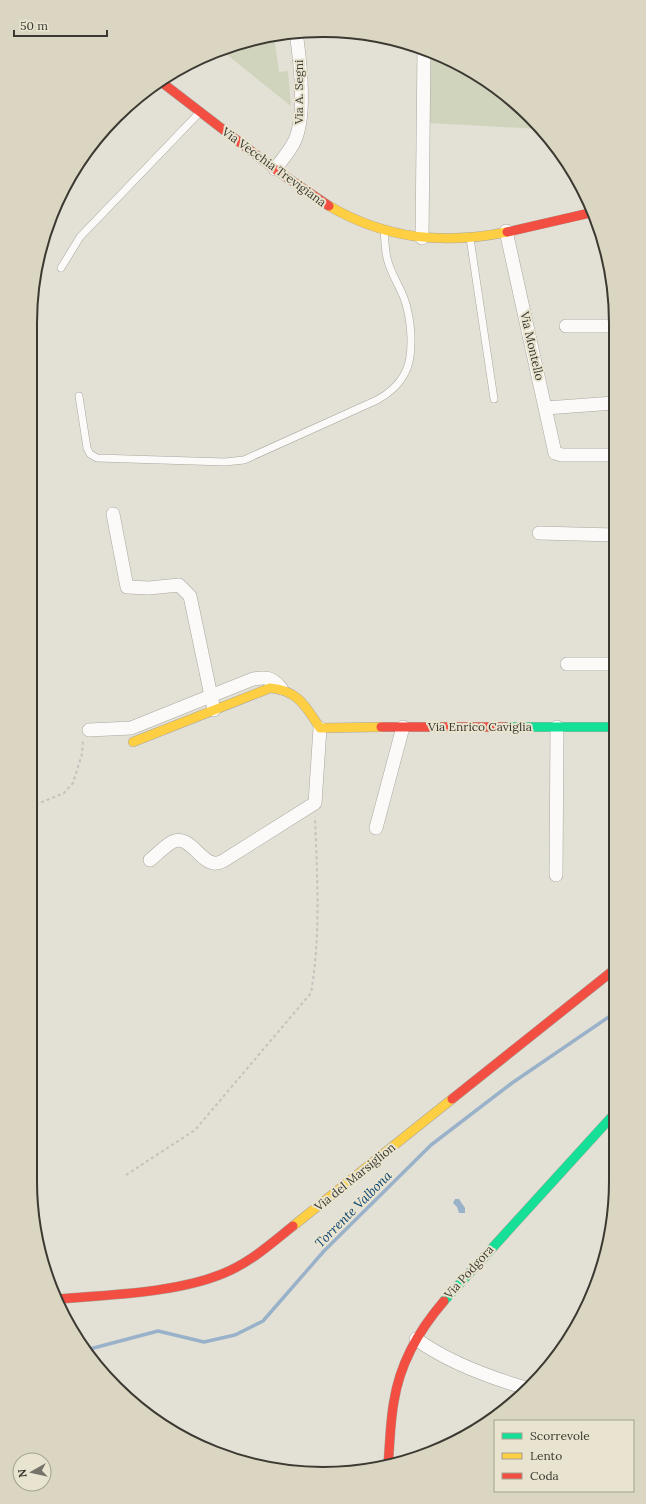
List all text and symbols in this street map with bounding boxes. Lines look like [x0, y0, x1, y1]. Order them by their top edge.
scale bar [14, 12, 107, 38]
text: 50 m [20, 18, 48, 33]
street label: Via A. Segni [291, 60, 306, 125]
street label: Via Vecchia Trevigiana [218, 123, 329, 209]
street label: Via Montello [517, 309, 548, 382]
street label: Via Enrico Caviglia [427, 719, 532, 734]
street label: Via del Marsiglion [310, 1139, 398, 1214]
water label: Torrente Valbona [311, 1167, 396, 1251]
street label: Via Podgora [440, 1242, 496, 1302]
legend [494, 1420, 634, 1492]
text: Scorrevole [530, 1428, 590, 1443]
text: Lento [530, 1448, 562, 1463]
north arrow [12, 1452, 52, 1492]
text: N [15, 1468, 30, 1479]
text: Coda [530, 1468, 559, 1483]

